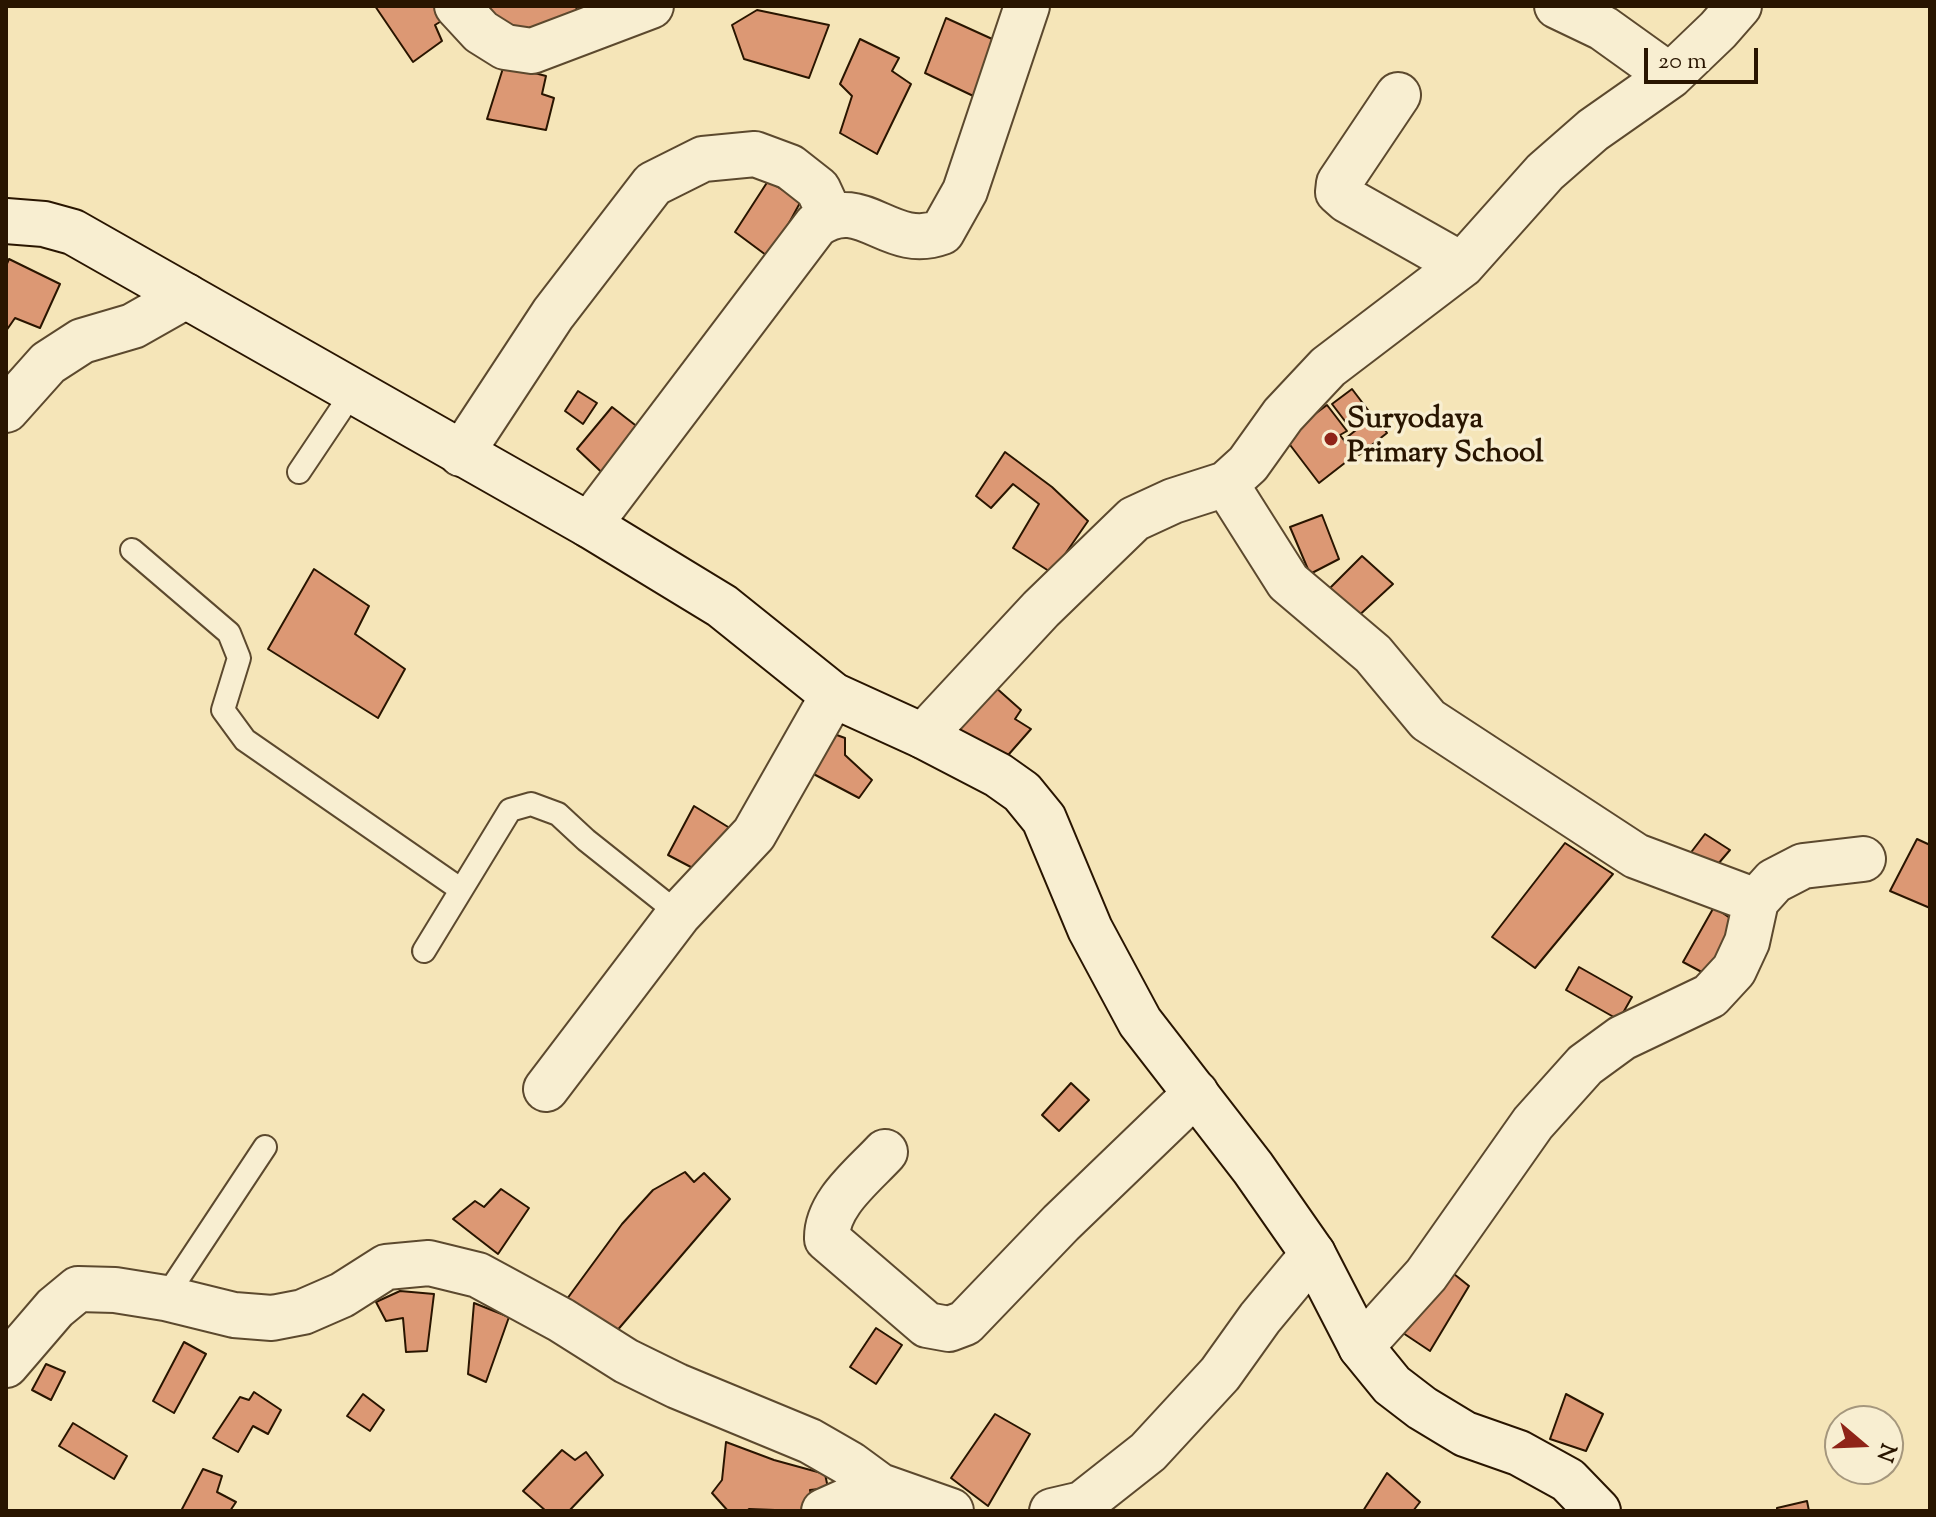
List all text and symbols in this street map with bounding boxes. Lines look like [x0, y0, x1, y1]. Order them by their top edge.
scale bar [1648, 32, 1762, 82]
text: 20 m [1658, 45, 1707, 79]
place label: Suryodaya Primary School [1347, 404, 1544, 474]
marker: Suryodaya Primary School [1322, 430, 1340, 448]
north arrow [1824, 1405, 1904, 1485]
text: N [1867, 1439, 1903, 1466]

